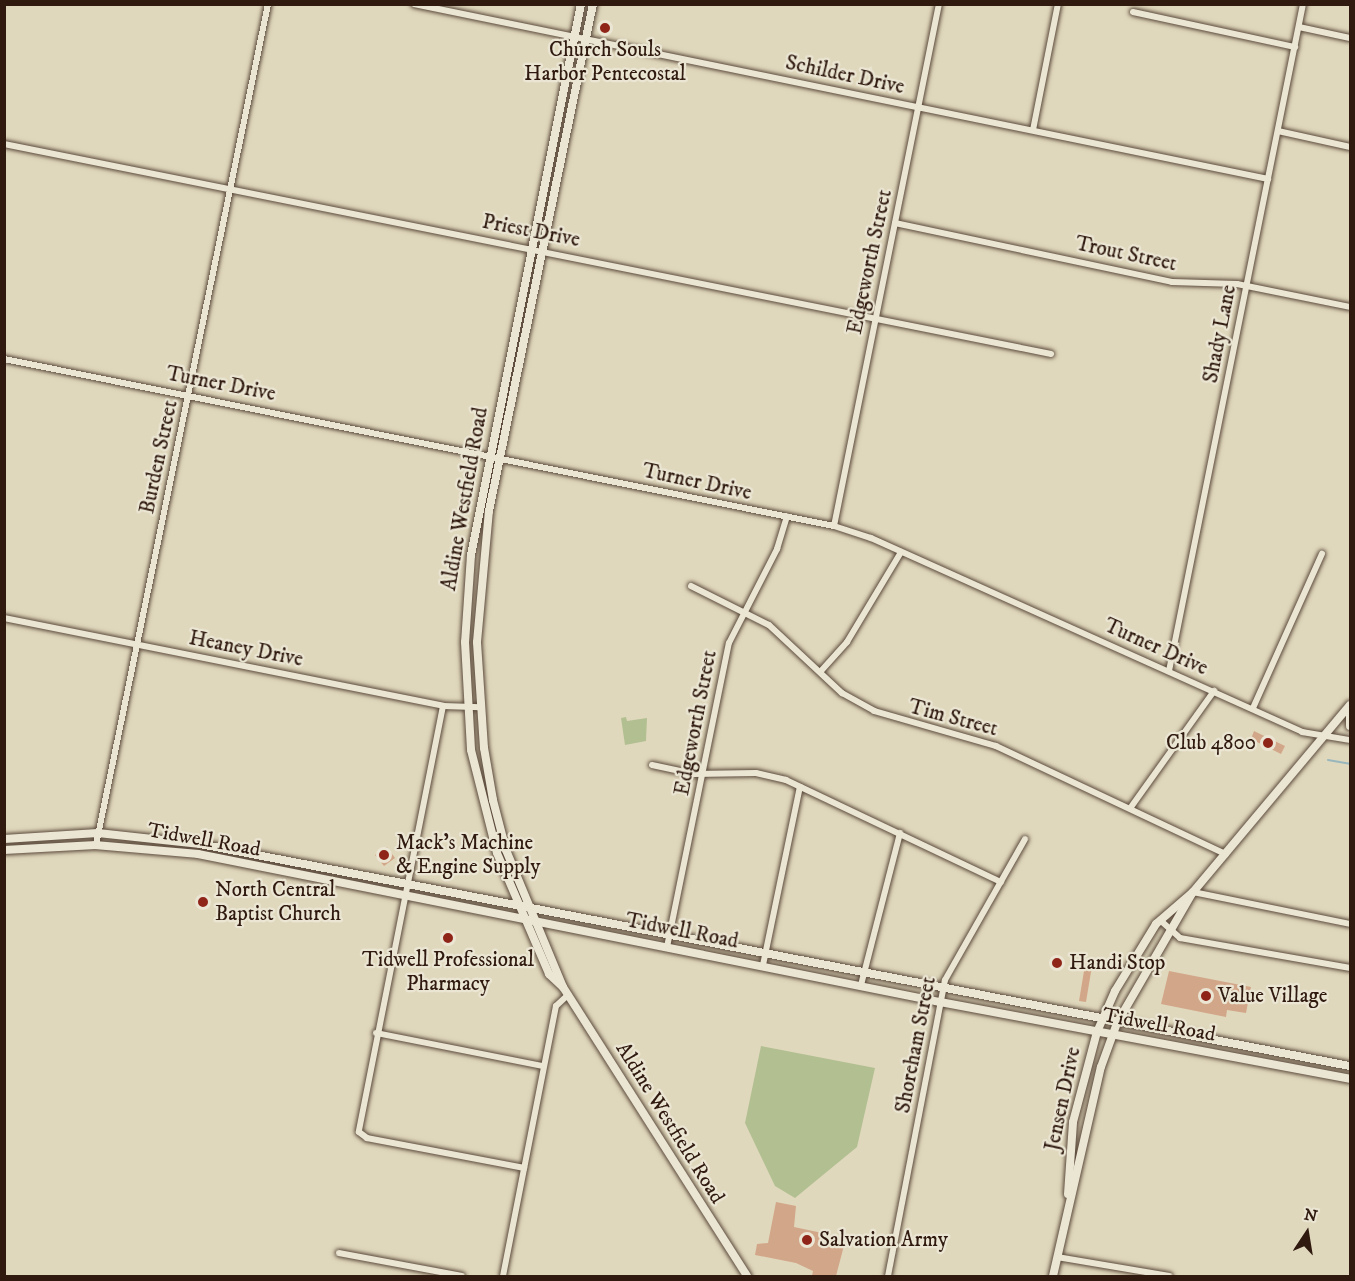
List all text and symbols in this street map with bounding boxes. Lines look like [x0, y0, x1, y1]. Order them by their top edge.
marker: Church Souls Harbor Pentecostal [598, 21, 612, 35]
place label: Church Souls Harbor Pentecostal [524, 37, 686, 87]
street label: Schilder Drive [783, 50, 907, 100]
street label: Edgeworth Street [842, 187, 898, 337]
street label: Priest Drive [480, 209, 582, 253]
street label: Trout Street [1073, 231, 1179, 277]
street label: Shady Lane [1198, 283, 1242, 385]
street label: Turner Drive [164, 361, 278, 407]
street label: Burden Street [135, 398, 183, 516]
street label: Aldine Westfield Road [436, 405, 494, 593]
street label: Turner Drive [640, 458, 754, 506]
street label: Turner Drive [1100, 613, 1212, 681]
street label: Heaney Drive [187, 626, 305, 672]
street label: Edgeworth Street [670, 648, 722, 798]
street label: Tim Street [906, 694, 1000, 742]
place label: Club 4800 [1166, 730, 1256, 756]
marker: Club 4800 [1261, 736, 1275, 750]
street label: Tidwell Road [146, 818, 262, 862]
place label: Mack's Machine & Engine Supply [396, 830, 540, 880]
marker: Mack's Machine & Engine Supply [377, 848, 391, 862]
place label: North Central Baptist Church [215, 877, 341, 927]
marker: North Central Baptist Church [196, 895, 210, 909]
street label: Tidwell Road [623, 908, 741, 954]
marker: Tidwell Professional Pharmacy [441, 931, 455, 945]
place label: Tidwell Professional Pharmacy [362, 947, 534, 997]
place label: Handi Stop [1069, 950, 1165, 976]
marker: Handi Stop [1050, 956, 1064, 970]
street label: Shoreham Street [890, 975, 942, 1115]
place label: Value Village [1218, 983, 1327, 1009]
marker: Value Village [1199, 989, 1213, 1003]
street label: Tidwell Road [1101, 1003, 1217, 1047]
street label: Aldine Westfield Road [610, 1038, 730, 1208]
street label: Jensen Drive [1040, 1045, 1086, 1153]
north arrow [1277, 1203, 1337, 1263]
text: N [1302, 1204, 1319, 1227]
place label: Salvation Army [819, 1227, 948, 1253]
marker: Salvation Army [800, 1233, 814, 1247]

